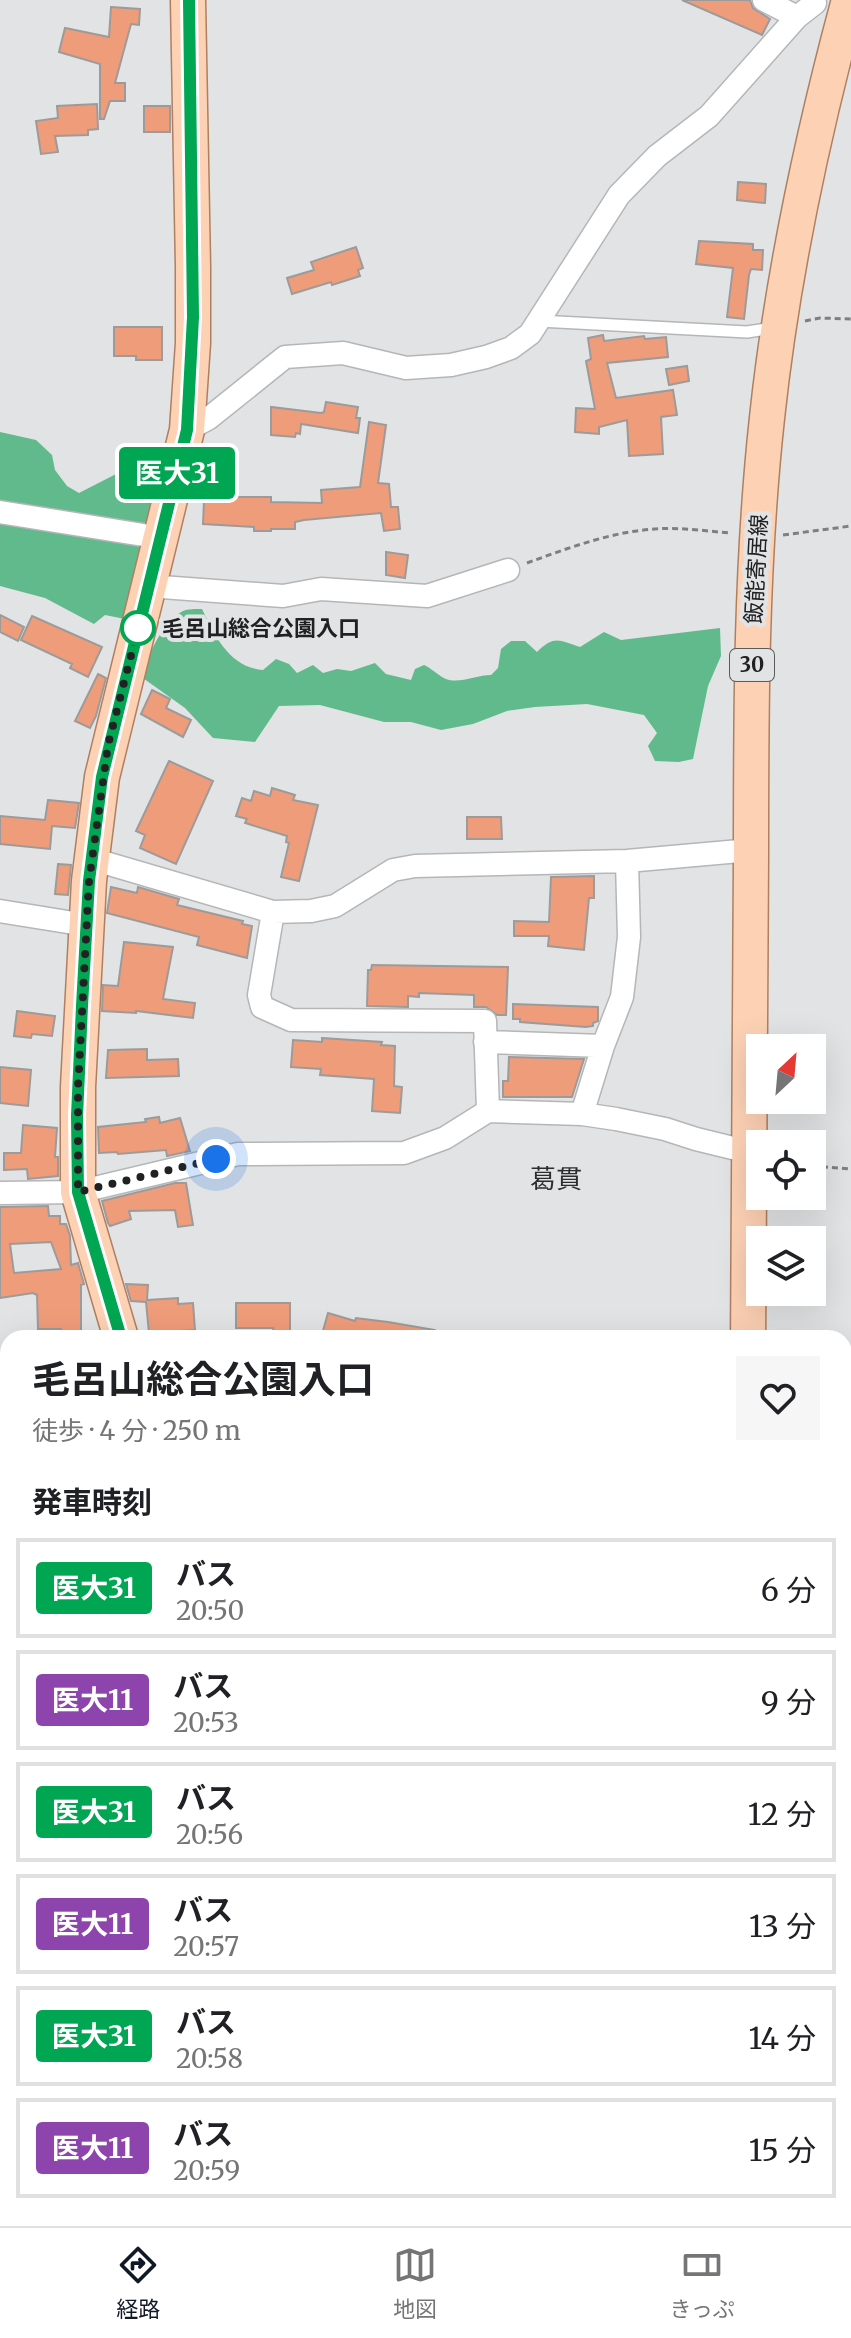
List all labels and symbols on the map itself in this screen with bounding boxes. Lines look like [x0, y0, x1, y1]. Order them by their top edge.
line badge: 医大31 [121, 447, 233, 499]
street label: 飯能寄居線 [739, 513, 773, 625]
marker: 毛呂山総合公園入口 [121, 611, 155, 645]
place label: 毛呂山総合公園入口 [162, 614, 360, 642]
road number: 30 [730, 649, 774, 681]
north arrow [746, 1034, 826, 1114]
your location [196, 1139, 236, 1179]
district label: 葛貫 [530, 1162, 582, 1195]

